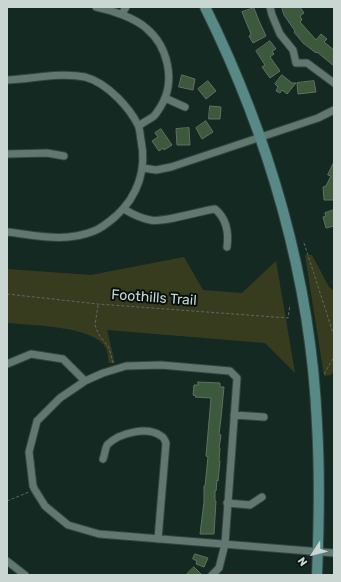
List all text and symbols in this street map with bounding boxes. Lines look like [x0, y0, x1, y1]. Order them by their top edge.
street label: Foothills Trail [111, 287, 197, 309]
north arrow [293, 534, 333, 574]
text: N [295, 554, 310, 568]

